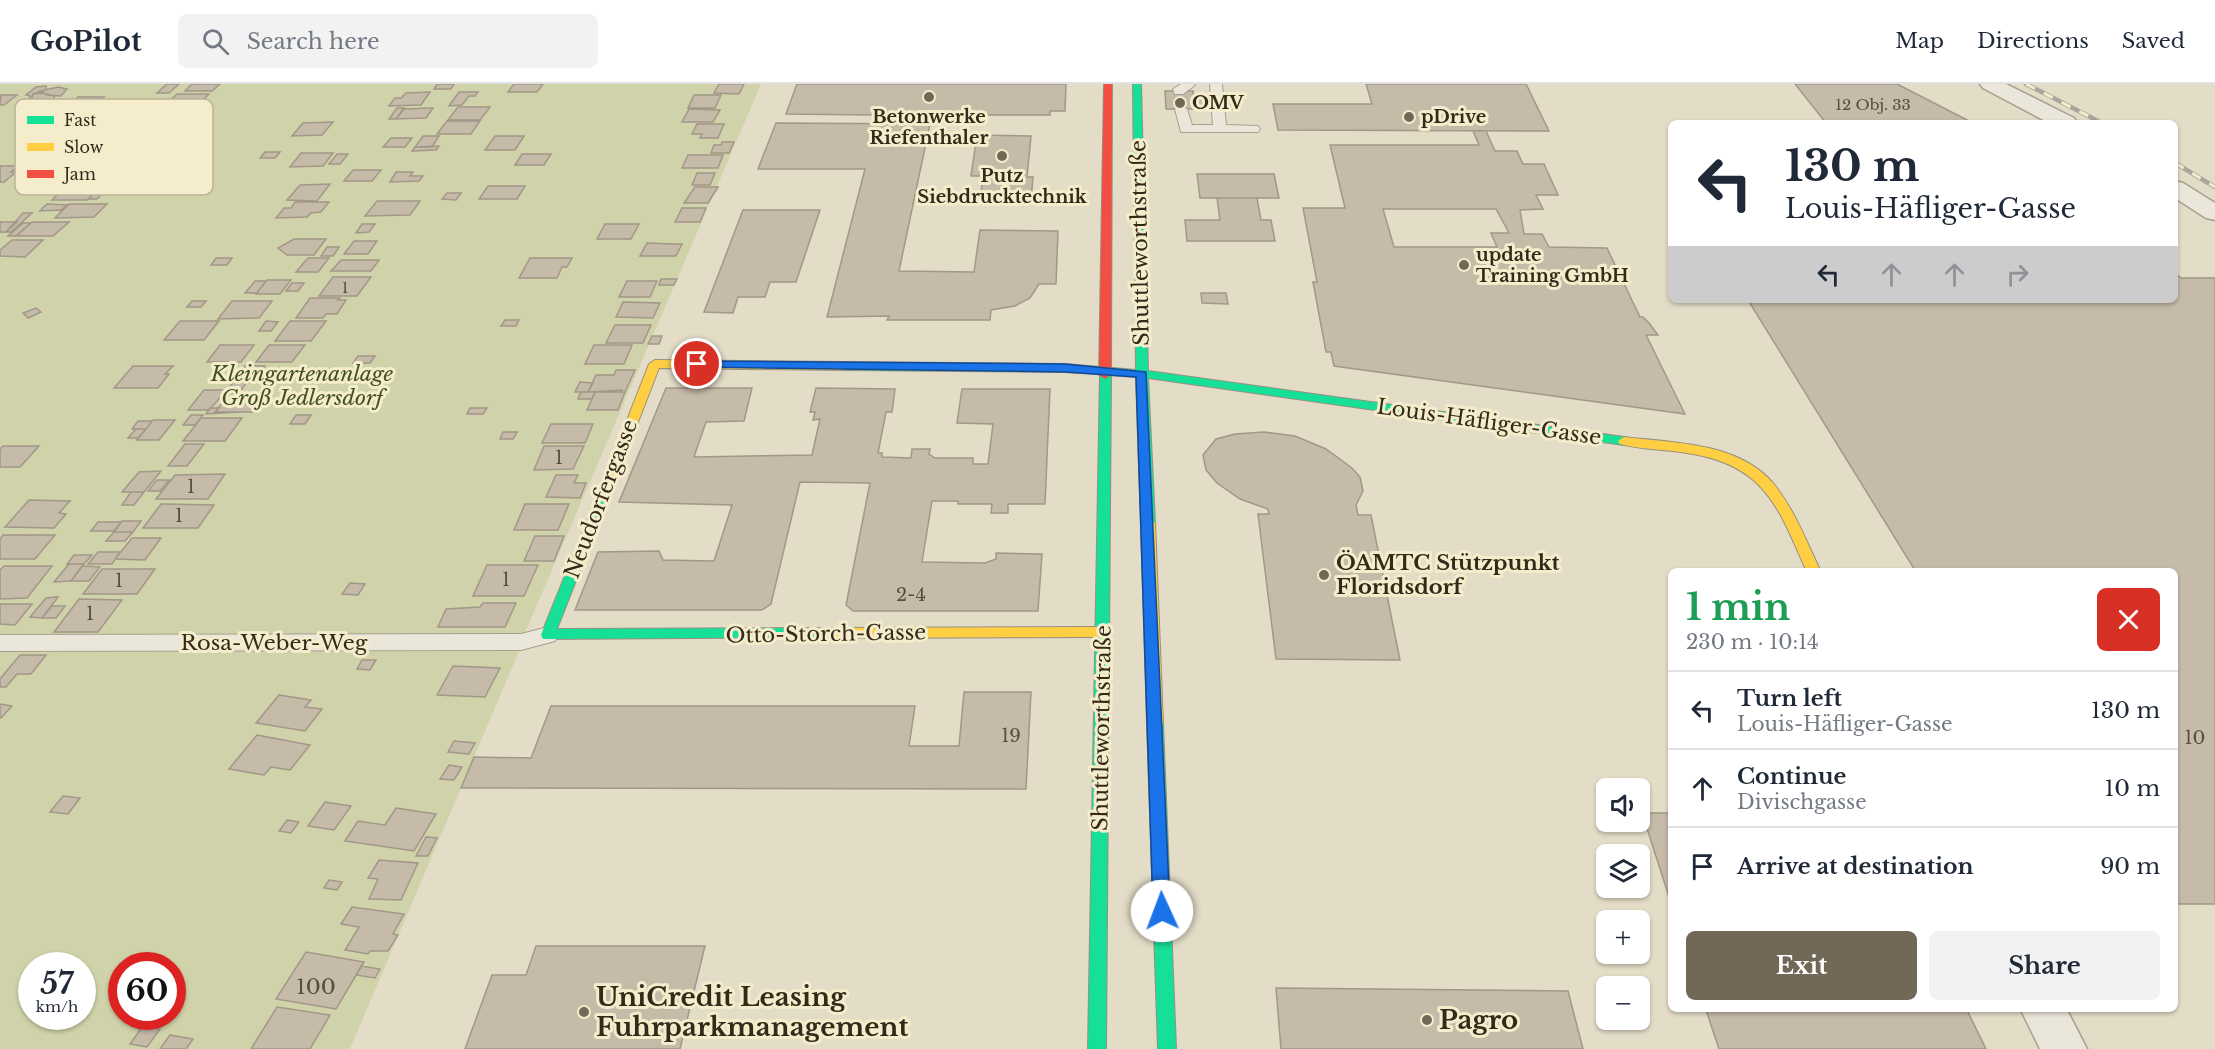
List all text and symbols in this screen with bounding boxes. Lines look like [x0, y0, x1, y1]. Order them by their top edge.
search box [178, 14, 598, 68]
text: GoPilot [30, 24, 142, 59]
icon: search [199, 25, 232, 58]
text: Search here [247, 28, 380, 55]
text: Map [1895, 28, 1944, 54]
text: Directions [1977, 28, 2089, 54]
text: Saved [2122, 28, 2185, 54]
marker: Betonwerke Riefenthaler [922, 90, 936, 104]
place label: OMV [1192, 92, 1244, 114]
house number: 12 Obj. 33 [1835, 95, 1911, 114]
marker: OMV [1173, 96, 1187, 110]
legend [15, 99, 213, 195]
place label: Betonwerke Riefenthaler [870, 106, 989, 149]
place label: pDrive [1421, 106, 1486, 128]
text: Fast [64, 110, 96, 130]
marker: pDrive [1402, 110, 1416, 124]
text: Slow [64, 137, 104, 157]
street label: Shuttleworthstraße [1125, 140, 1155, 346]
text: 130 m [1785, 140, 1919, 192]
icon: left [1686, 144, 1764, 222]
marker: Putz Siebdrucktechnik [995, 149, 1009, 163]
text: Jam [62, 164, 96, 184]
place label: Putz Siebdrucktechnik [917, 165, 1088, 208]
text: Louis-Häfliger-Gasse [1785, 192, 2076, 225]
place label: update Training GmbH [1476, 244, 1629, 287]
marker: update Training GmbH [1457, 258, 1471, 272]
icon: left [1812, 258, 1845, 291]
icon: ahead [1875, 258, 1908, 291]
icon: ahead [1938, 258, 1971, 291]
icon: right [2001, 258, 2034, 291]
house number: 1 [342, 278, 348, 297]
pin [671, 338, 722, 389]
icon: arrive [680, 347, 713, 380]
park label: Kleingartenanlage Groß Jedlersdorf [210, 361, 394, 411]
street label: Louis-Häfliger-Gasse [1375, 393, 1603, 451]
street label: Neudorfergasse [559, 416, 643, 582]
house number: 1 [555, 447, 563, 469]
house number: 1 [187, 476, 195, 498]
house number: 1 [175, 505, 183, 527]
place label: ÖAMTC Stützpunkt Floridsdorf [1336, 550, 1560, 600]
marker: ÖAMTC Stützpunkt Floridsdorf [1317, 568, 1331, 582]
house number: 1 [502, 569, 510, 591]
house number: 1 [115, 570, 123, 592]
house number: 2-4 [896, 584, 926, 606]
text: 1 min [1686, 585, 1790, 630]
button: close [2097, 588, 2160, 651]
house number: 1 [86, 603, 94, 625]
street label: Otto-Storch-Gasse [726, 619, 926, 649]
street label: Shuttleworthstraße [1087, 625, 1117, 831]
street label: Rosa-Weber-Weg [181, 630, 368, 656]
text: 230 m · 10:14 [1686, 630, 1819, 654]
text: Turn left [1737, 685, 1842, 712]
icon: left [1686, 694, 1719, 727]
text: 130 m [2091, 697, 2160, 724]
text: Louis-Häfliger-Gasse [1737, 712, 1952, 736]
house number: 19 [1001, 725, 1021, 747]
house number: 10 [2185, 727, 2205, 749]
text: Continue [1737, 763, 1846, 790]
icon: ahead [1686, 772, 1719, 805]
text: 10 m [2105, 775, 2160, 802]
map controls [1596, 778, 1650, 1030]
button: sound [1596, 778, 1650, 832]
text: Divischgasse [1737, 790, 1867, 814]
button: layers [1596, 844, 1650, 898]
icon: arrive [1686, 850, 1719, 883]
text: Arrive at destination [1737, 853, 1974, 880]
text: 90 m [2100, 853, 2160, 880]
position arrow [1130, 879, 1194, 943]
button: + [1596, 910, 1650, 964]
button: Exit [1686, 931, 1917, 1000]
button: Share [1929, 931, 2160, 1000]
speed limit sign: 60 [108, 952, 186, 1030]
text: 57 [40, 965, 74, 1002]
house number: 100 [296, 974, 336, 1000]
button: − [1596, 976, 1650, 1030]
place label: UniCredit Leasing Fuhrparkmanagement [596, 981, 908, 1043]
text: km/h [36, 997, 78, 1016]
place label: Pagro [1439, 1004, 1518, 1036]
marker: UniCredit Leasing Fuhrparkmanagement [577, 1005, 591, 1019]
marker: Pagro [1420, 1013, 1434, 1027]

